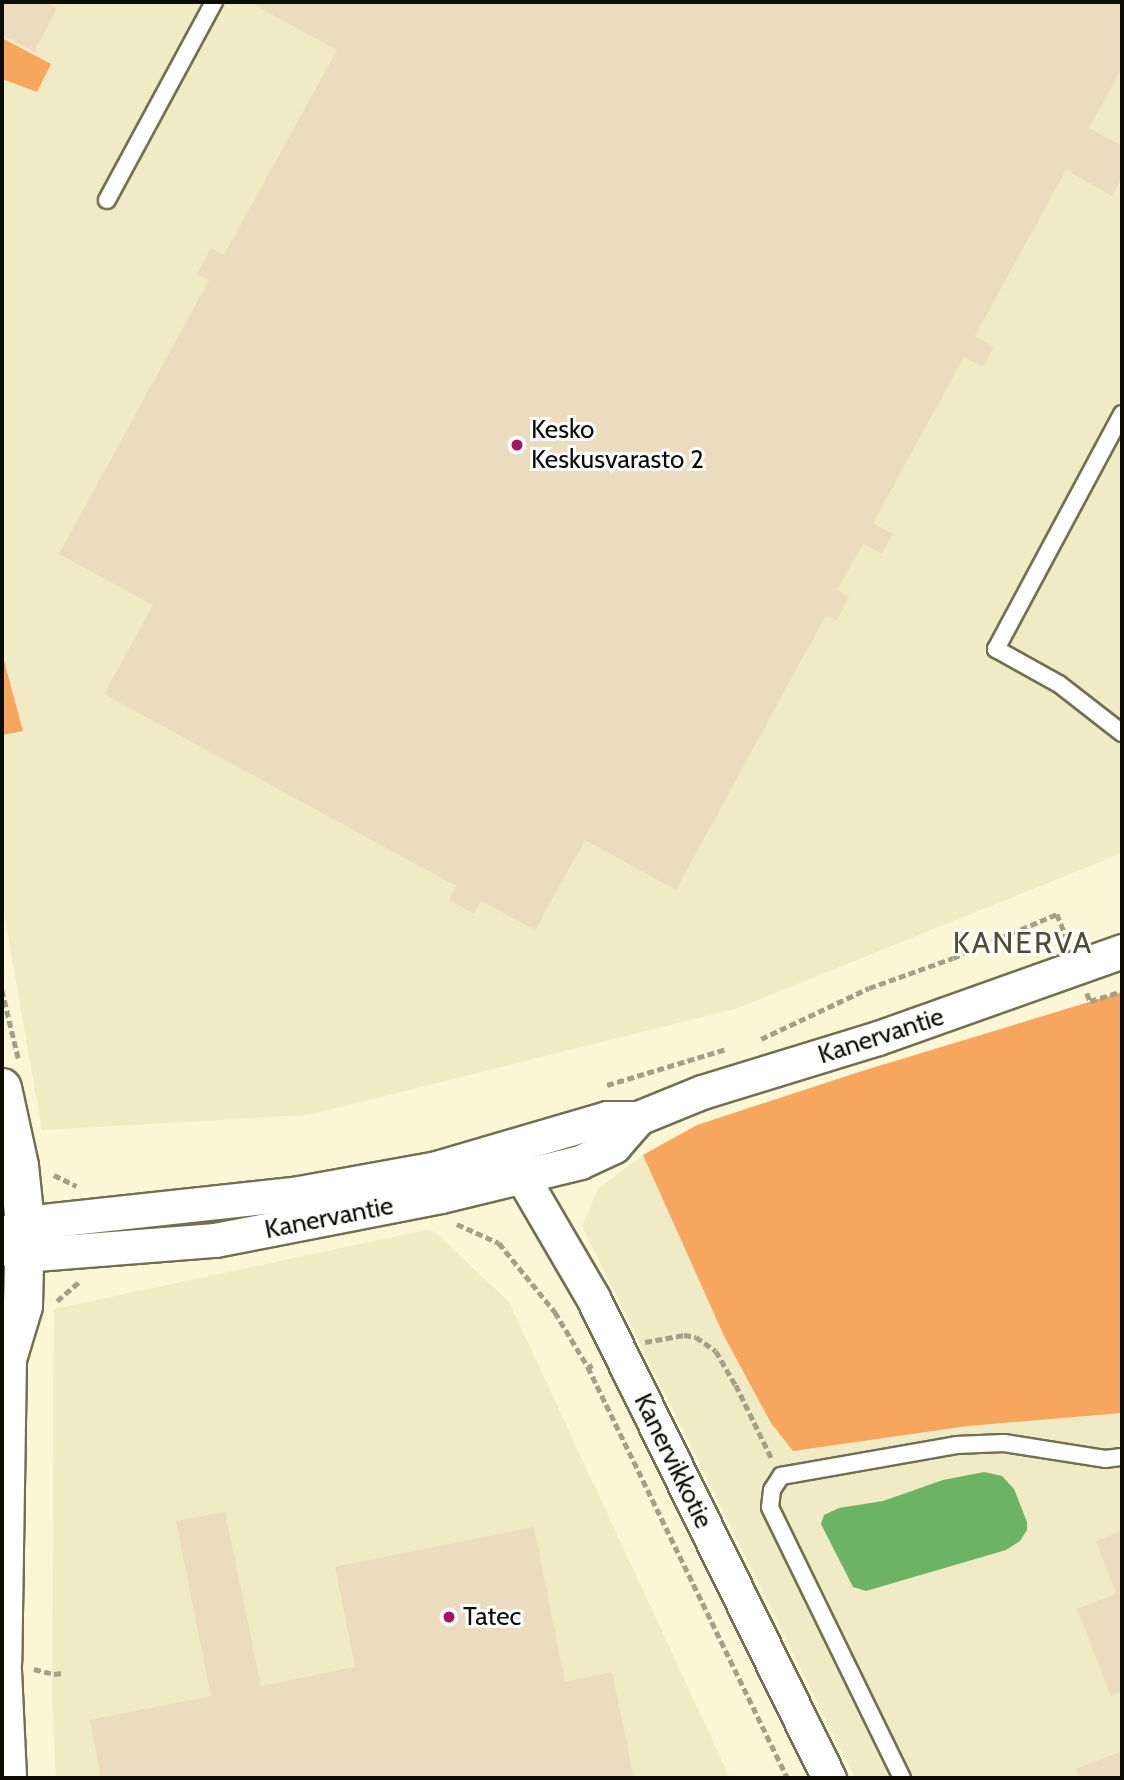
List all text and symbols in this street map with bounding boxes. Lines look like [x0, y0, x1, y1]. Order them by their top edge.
place label: Kesko Keskusvarasto 2 [531, 414, 704, 476]
marker: Kesko Keskusvarasto 2 [509, 437, 525, 453]
district label: KANERVA [954, 925, 1092, 961]
street label: Kanervantie [814, 1001, 948, 1071]
street label: Kanervantie [262, 1190, 396, 1246]
street label: Kanervikkotie [627, 1389, 719, 1533]
place label: Tatec [463, 1601, 521, 1633]
marker: Tatec [441, 1609, 457, 1625]

